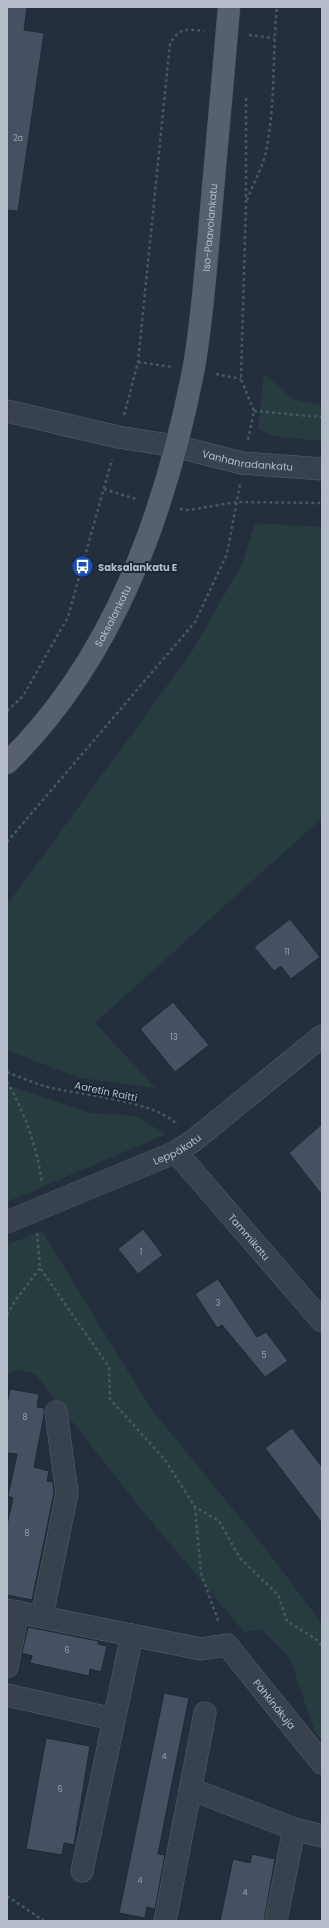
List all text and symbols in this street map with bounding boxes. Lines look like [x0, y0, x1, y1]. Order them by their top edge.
house number: 2a [13, 133, 23, 144]
street label: Iso-Paavolankatu [199, 183, 221, 272]
street label: Vanhanradankatu [200, 446, 294, 475]
bus stop icon: Saksalankatu E [70, 554, 96, 580]
place label: Saksalankatu E [98, 560, 177, 575]
street label: Saksalankatu [91, 583, 135, 650]
house number: 11 [284, 947, 290, 958]
house number: 13 [170, 1032, 178, 1043]
street label: Aaretin Raitti [73, 1078, 139, 1105]
street label: Leppäkatu [151, 1130, 204, 1169]
street label: Tammikatu [224, 1211, 273, 1264]
house number: 1 [140, 1247, 142, 1258]
house number: 3 [216, 1298, 221, 1309]
house number: 5 [261, 1350, 267, 1361]
house number: 8 [22, 1412, 28, 1423]
house number: 8 [24, 1528, 30, 1539]
house number: 6 [64, 1645, 70, 1656]
street label: Pähkinäkuja [249, 1676, 299, 1733]
house number: 4 [161, 1751, 167, 1762]
house number: 6 [57, 1784, 63, 1795]
house number: 4 [137, 1875, 143, 1886]
house number: 4 [242, 1887, 248, 1898]

